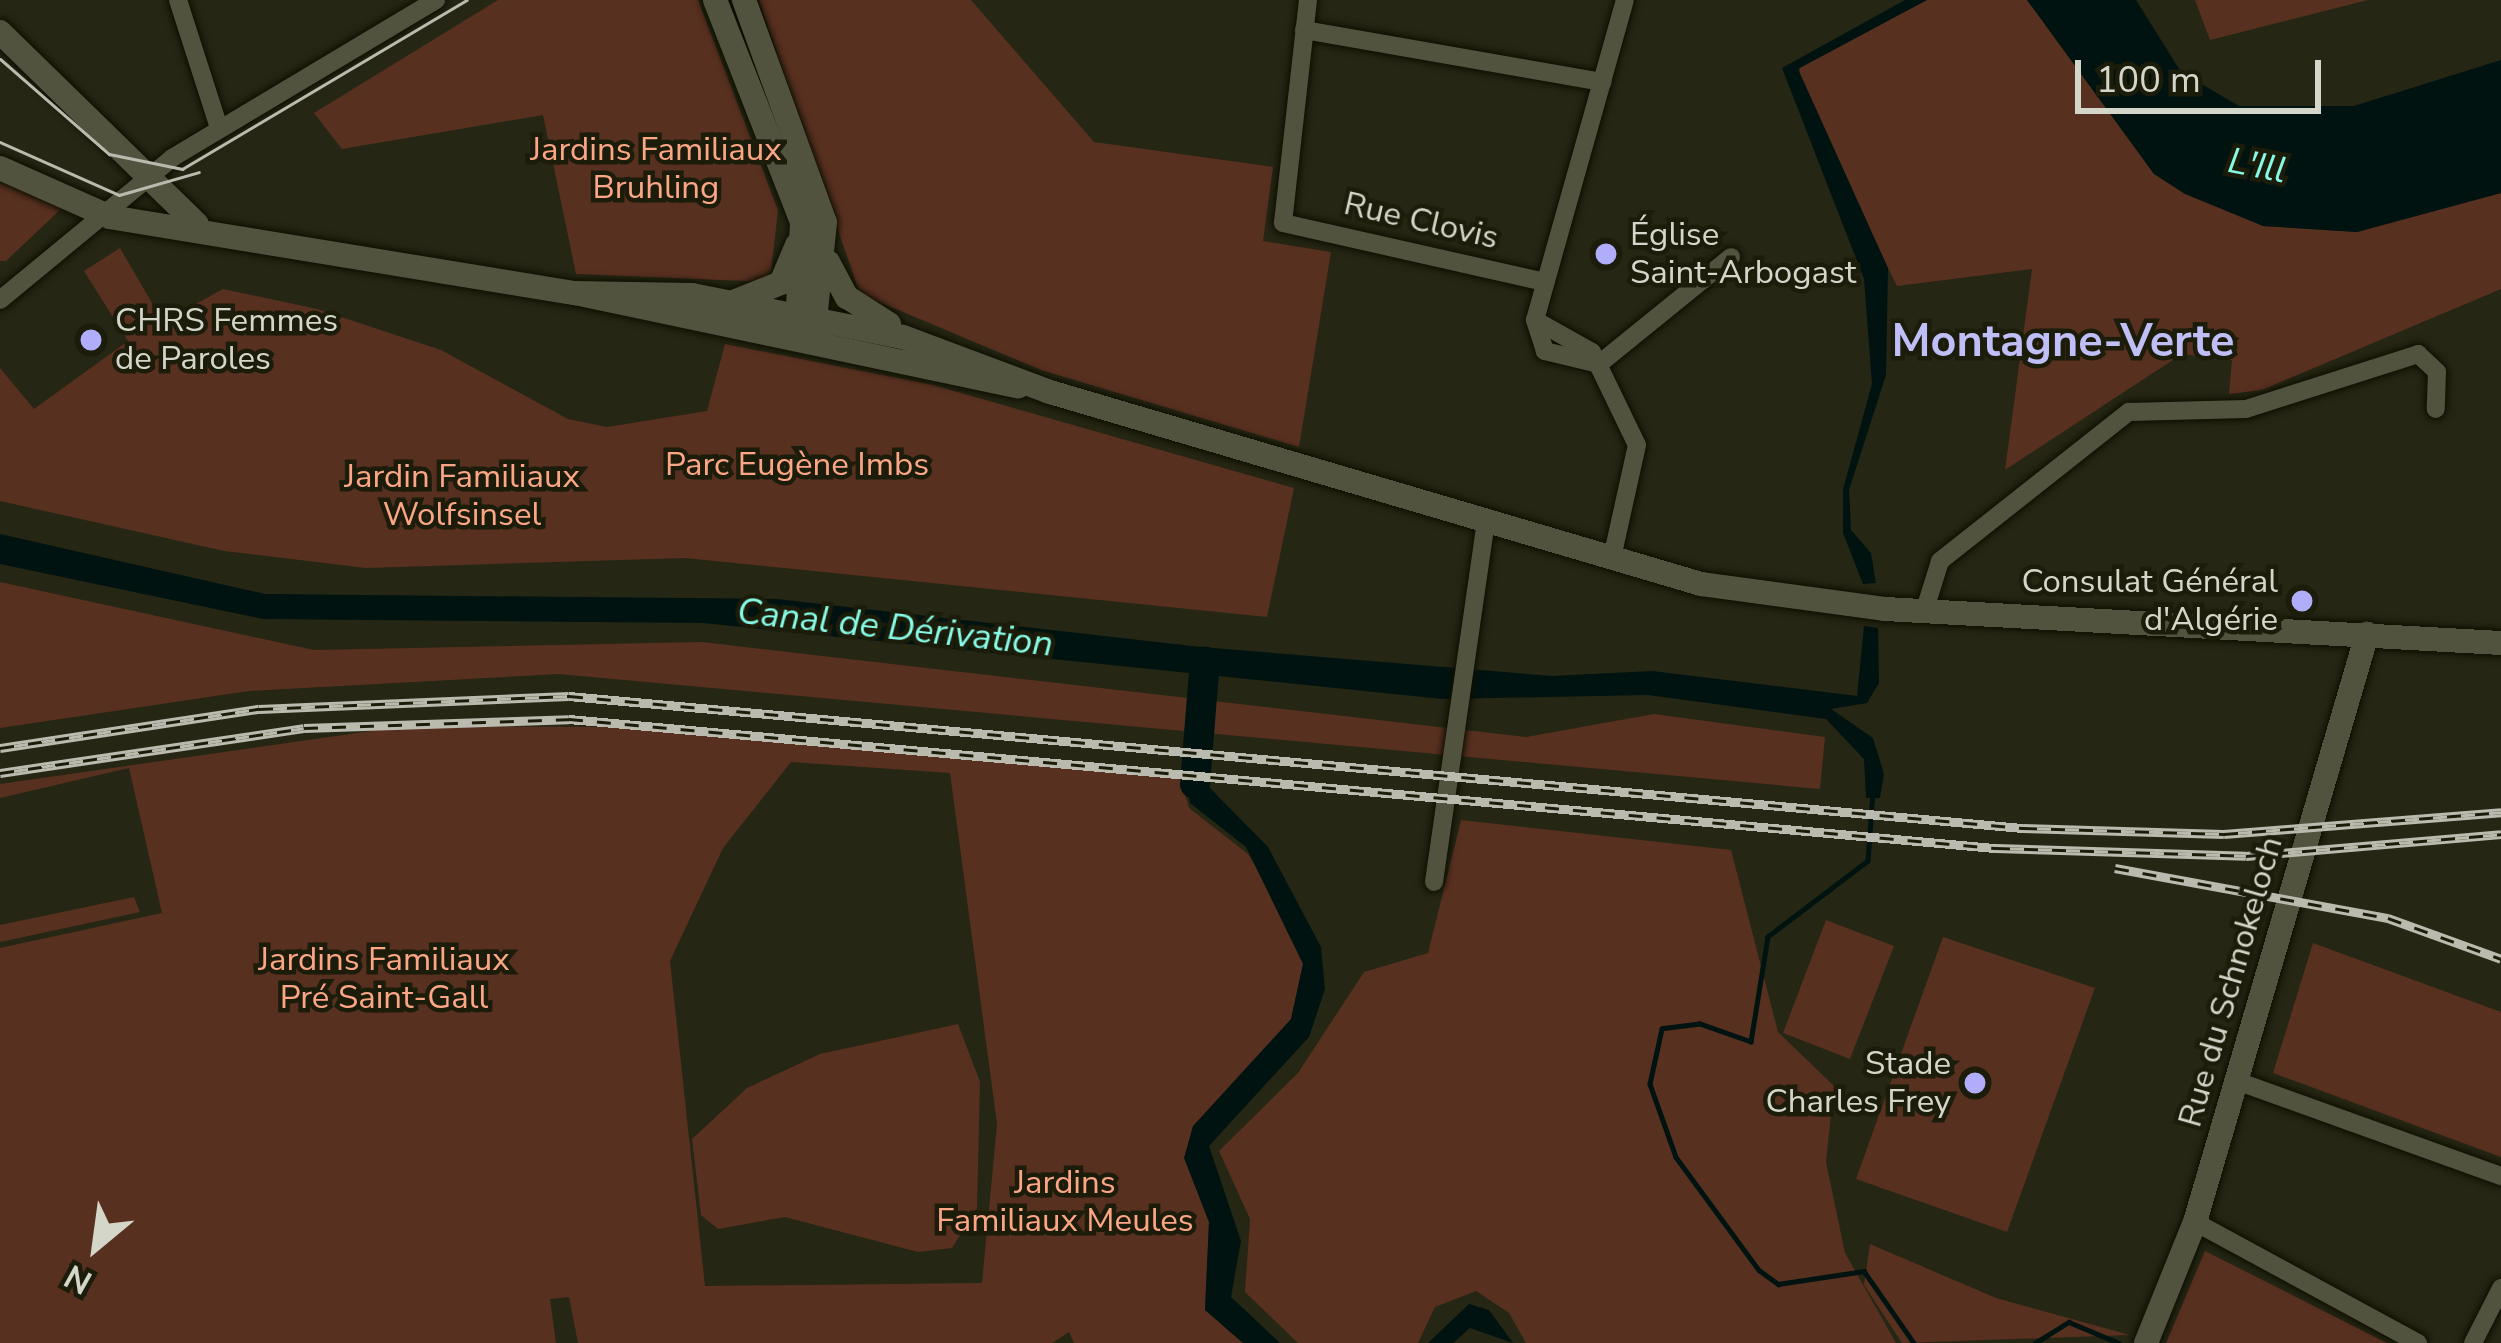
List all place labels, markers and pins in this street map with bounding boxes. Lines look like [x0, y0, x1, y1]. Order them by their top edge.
place label: Église Saint-Arbogast [1630, 215, 1856, 293]
marker: Église Saint-Arbogast [1593, 241, 1619, 267]
place label: CHRS Femmes de Paroles [115, 301, 338, 379]
marker: CHRS Femmes de Paroles [78, 327, 104, 353]
place label: Consulat Général d'Algérie [2021, 562, 2278, 640]
marker: Consulat Général d'Algérie [2289, 588, 2315, 614]
place label: Stade Charles Frey [1766, 1044, 1951, 1122]
marker: Stade Charles Frey [1962, 1070, 1988, 1096]

